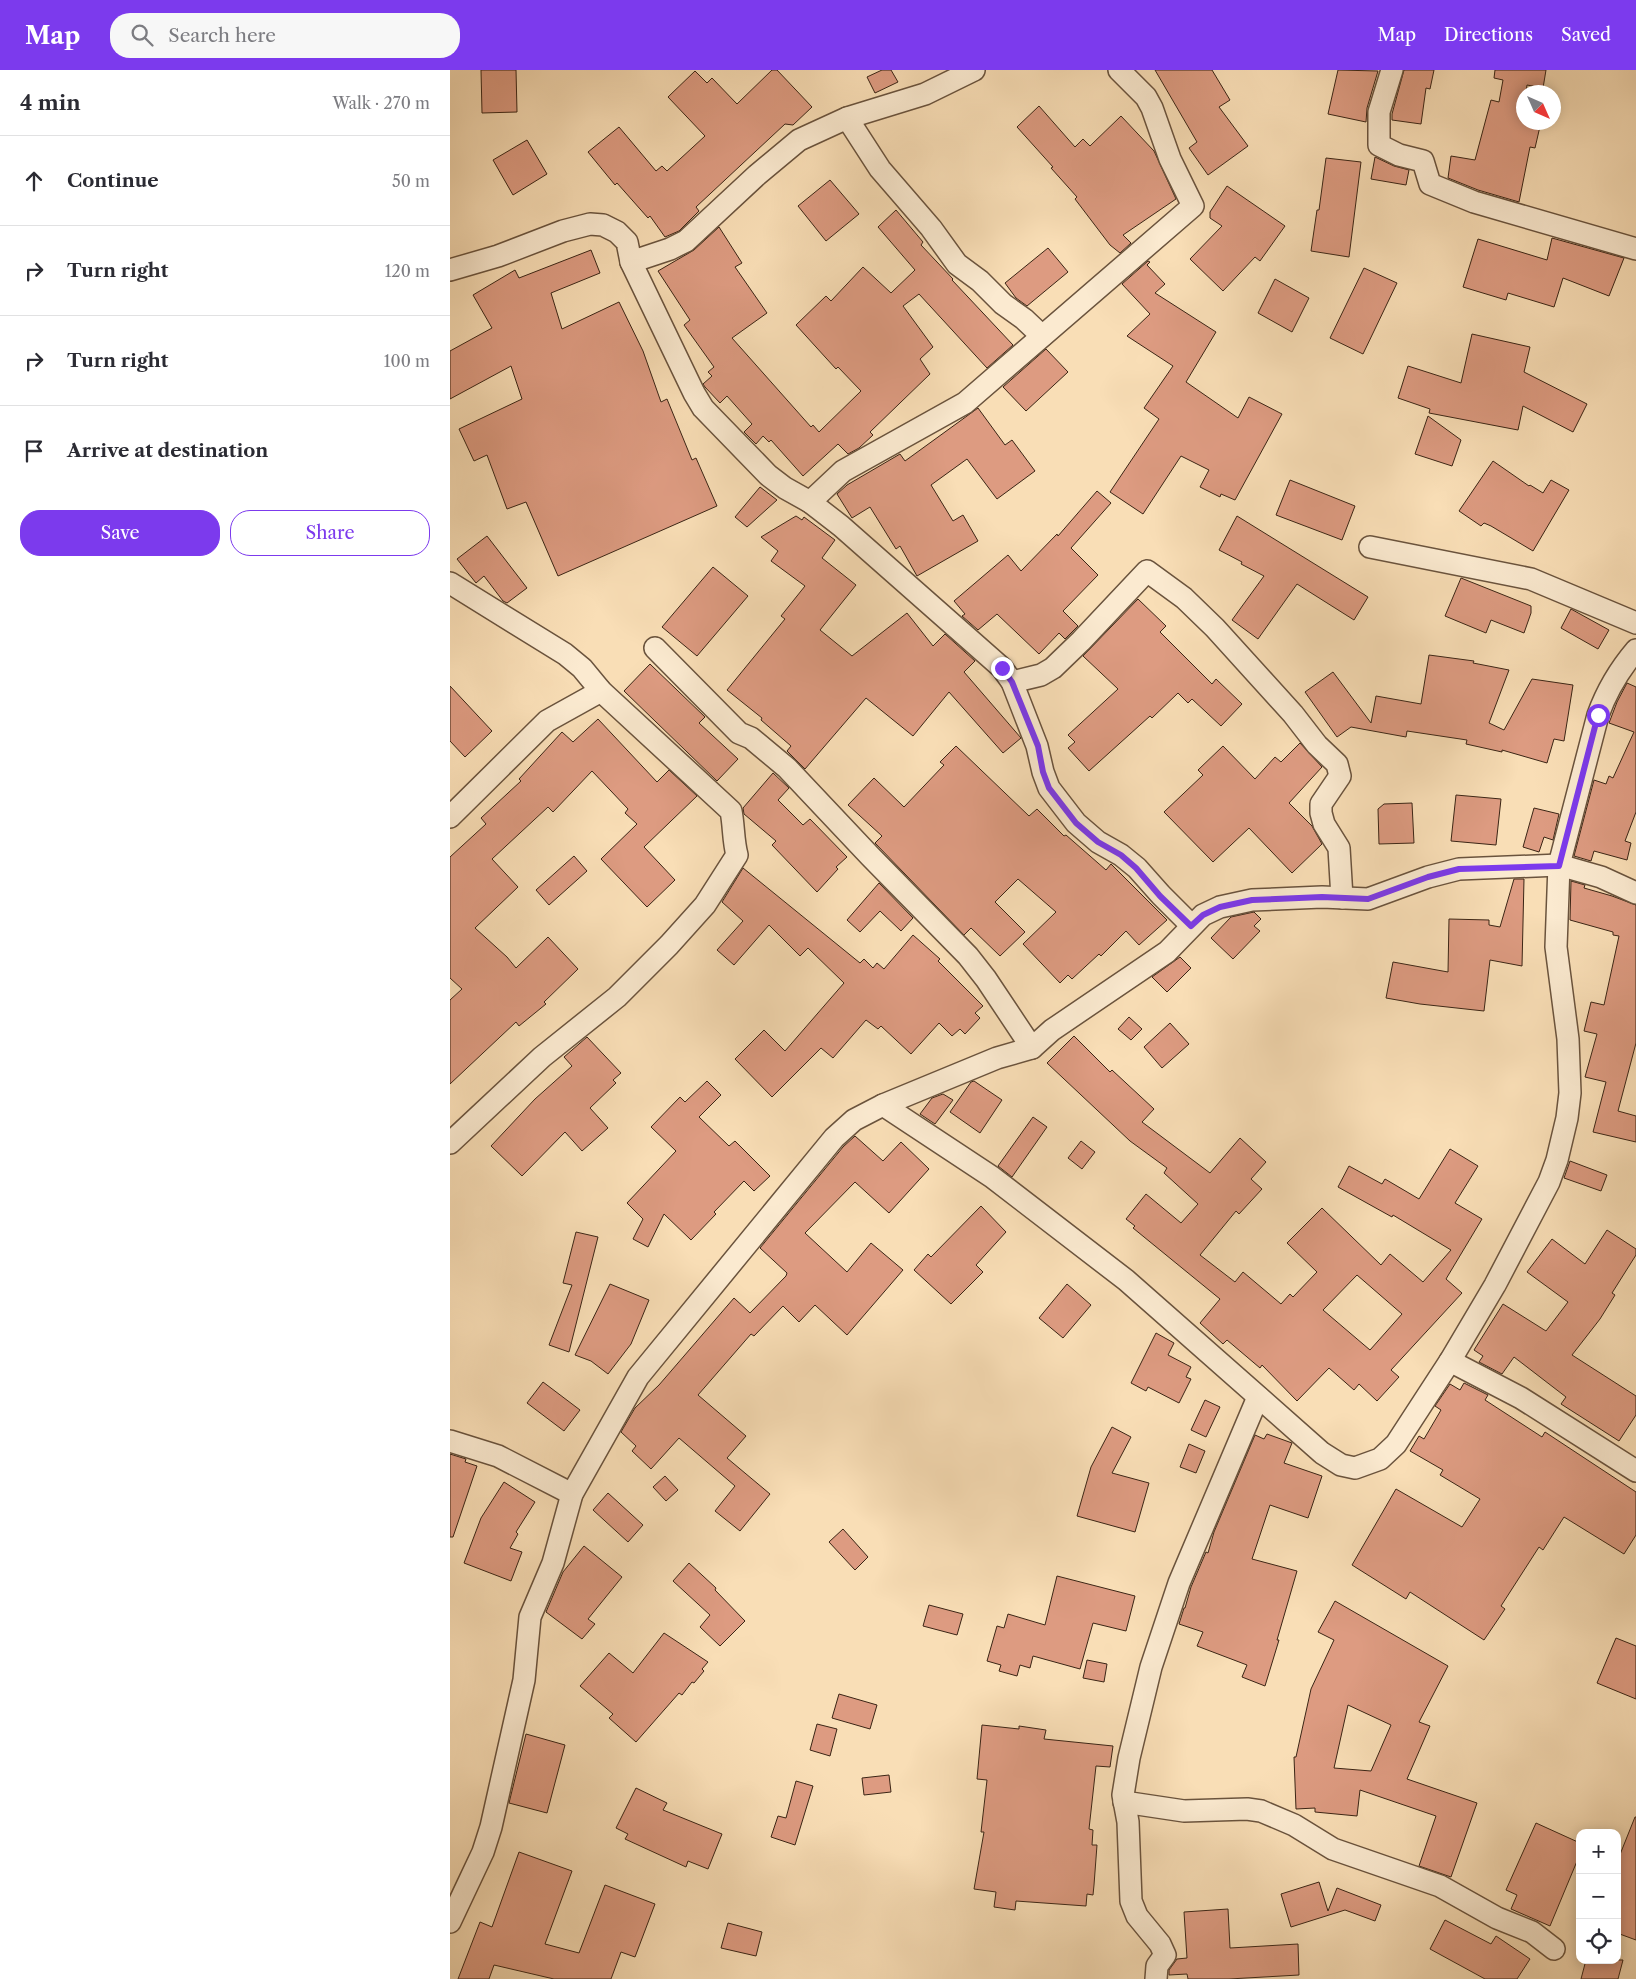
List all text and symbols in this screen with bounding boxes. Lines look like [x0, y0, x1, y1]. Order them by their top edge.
search box [110, 13, 460, 58]
text: Map [25, 21, 80, 50]
icon: search [128, 21, 156, 49]
text: Search here [168, 24, 276, 47]
text: Map [1377, 24, 1416, 46]
text: Directions [1444, 24, 1533, 46]
text: Saved [1561, 24, 1611, 46]
north arrow [1516, 85, 1561, 130]
text: 4 min [20, 90, 81, 115]
text: Walk · 270 m [332, 93, 430, 113]
icon: ahead [20, 167, 48, 195]
text: Continue [67, 169, 159, 192]
text: 50 m [392, 171, 430, 191]
icon: right [20, 257, 48, 285]
text: Turn right [67, 259, 168, 282]
text: 120 m [385, 261, 430, 281]
icon: right [20, 347, 48, 375]
text: Turn right [67, 349, 168, 372]
text: 100 m [384, 351, 430, 371]
icon: arrive [20, 437, 48, 465]
text: Arrive at destination [67, 439, 268, 462]
button: Save [20, 510, 220, 556]
button: Share [230, 510, 430, 556]
route end [991, 657, 1014, 680]
route start [1587, 704, 1610, 727]
map controls [1576, 1829, 1621, 1964]
button: + [1576, 1829, 1621, 1874]
button: − [1576, 1874, 1621, 1919]
button: locate [1576, 1919, 1621, 1964]

